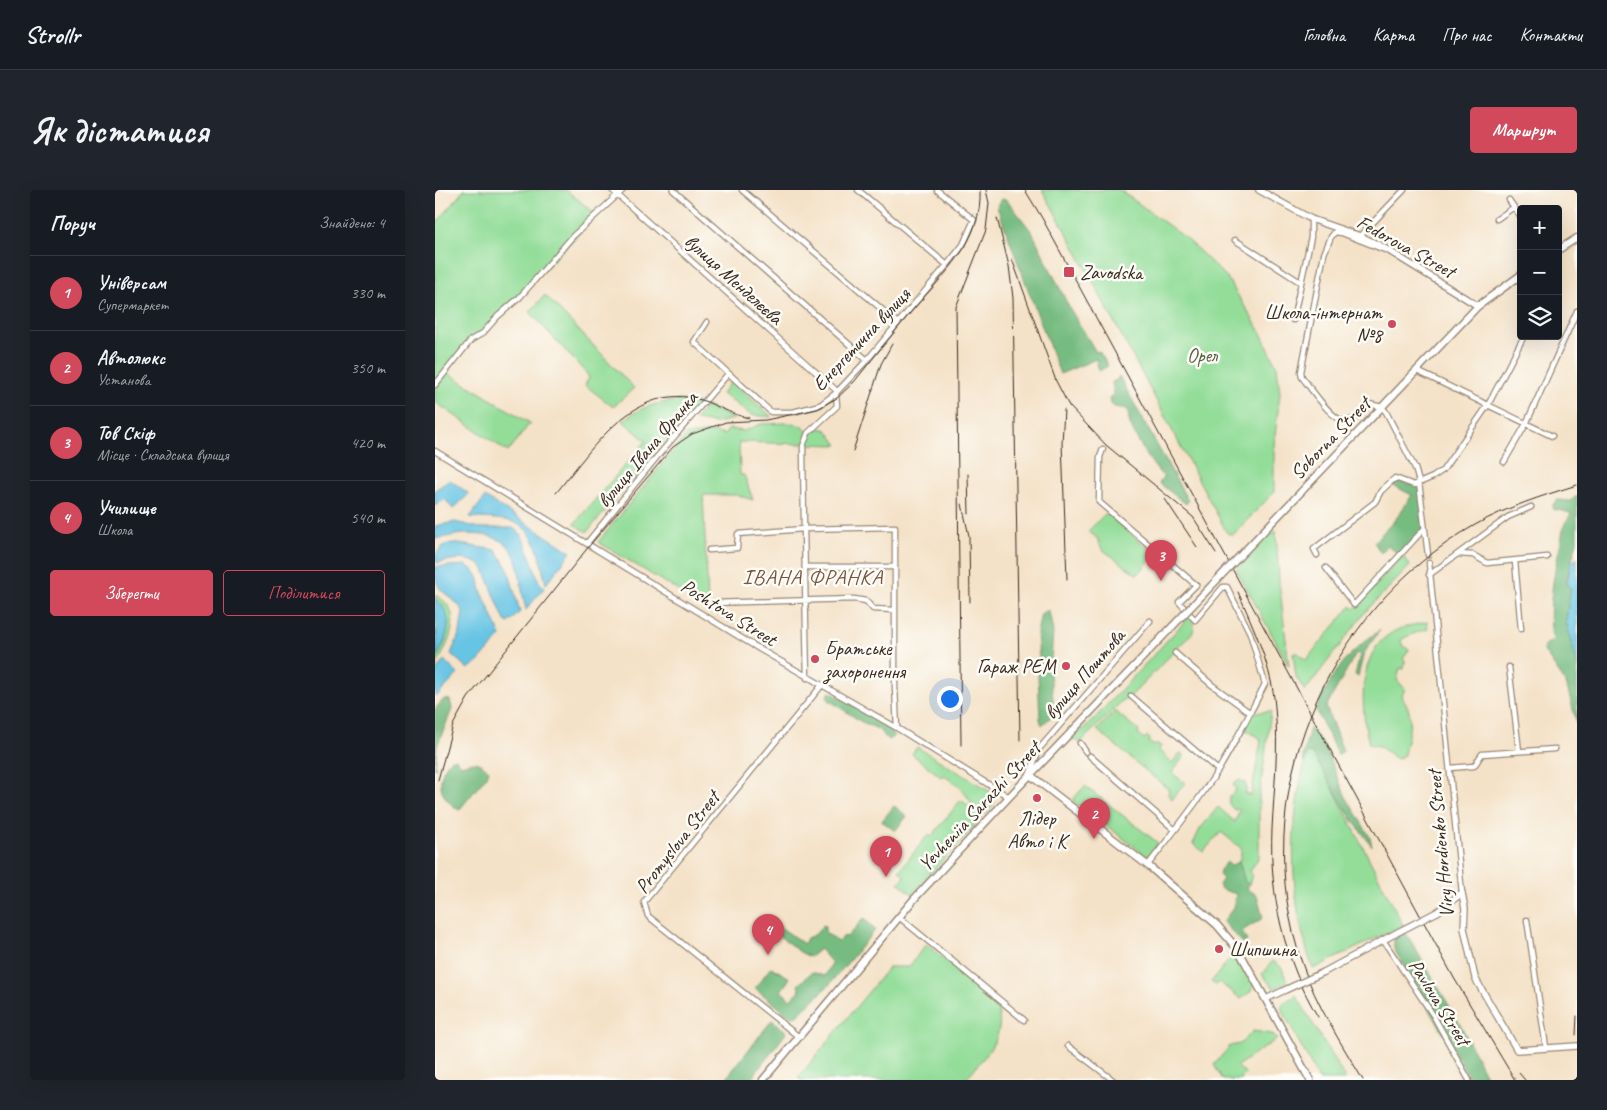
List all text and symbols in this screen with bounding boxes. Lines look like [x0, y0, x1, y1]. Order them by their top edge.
text: Strollr [25, 20, 80, 50]
text: Головна [1303, 24, 1345, 46]
text: Карта [1373, 24, 1414, 46]
text: Про нас [1442, 24, 1492, 46]
text: Контакти [1520, 24, 1582, 46]
button: Маршрут [1470, 107, 1577, 153]
text: Як дістатися [30, 108, 208, 153]
map controls [1517, 205, 1562, 340]
button: + [1517, 205, 1562, 250]
street label: Fedorova Street [1352, 209, 1462, 285]
text: Поруч [50, 210, 95, 236]
text: Знайдено: 4 [319, 213, 385, 233]
street label: вулиця Менделєєва [679, 229, 789, 331]
button: − [1517, 250, 1562, 295]
place label: Zavodska [1080, 260, 1144, 285]
marker: Zavodska [1062, 265, 1076, 279]
text: Універсам [97, 271, 166, 295]
street label: Енергетична вулиця [807, 282, 916, 396]
text: 1 [62, 283, 70, 303]
text: 330 m [351, 283, 385, 303]
text: Супермаркет [97, 295, 168, 315]
button: layers [1517, 295, 1562, 340]
place label: Школа-інтернат №8 [1265, 300, 1384, 348]
marker: Школа-інтернат №8 [1386, 318, 1398, 330]
park label: Орел [1187, 343, 1219, 368]
text: Автолюкс [97, 346, 165, 370]
text: 2 [62, 358, 70, 378]
text: 350 m [351, 358, 385, 378]
text: Установа [97, 370, 150, 390]
street label: вулиця Івана Франка [592, 385, 704, 512]
street label: Soborna Street [1285, 389, 1378, 485]
text: Тов Скіф [97, 421, 155, 445]
text: 3 [62, 433, 70, 453]
text: 420 m [351, 433, 385, 453]
text: Місце · Складська вулиця [97, 445, 228, 465]
text: Училище [97, 496, 156, 520]
text: 4 [62, 508, 70, 528]
text: 540 m [351, 508, 385, 528]
text: Школа [97, 520, 132, 540]
pin: 3 [1145, 540, 1177, 581]
district label: ІВАНА ФРАНКА [743, 563, 883, 591]
button: Зберегти [50, 570, 213, 616]
button: Поділитися [223, 570, 385, 616]
street label: Poshtova Street [676, 573, 783, 653]
street label: вулиця Поштова [1038, 623, 1132, 725]
place label: Братське захоронення [822, 636, 907, 685]
marker: Братське захоронення [809, 653, 821, 665]
place label: Гараж РЕМ [977, 654, 1058, 679]
marker: Гараж РЕМ [1060, 660, 1072, 672]
your location [937, 686, 963, 712]
street label: Yevheniia Sarazhi Street [913, 734, 1048, 876]
street label: Viry Hordienko Street [1421, 766, 1459, 919]
street label: Promyslova Street [630, 783, 727, 899]
marker: Лідер Авто і К [1031, 792, 1043, 804]
pin: 2 [1078, 798, 1110, 839]
place label: Лідер Авто і К [1008, 806, 1070, 854]
pin: 1 [870, 836, 902, 877]
pin: 4 [752, 914, 784, 955]
place label: Шипшина [1229, 937, 1298, 962]
marker: Шипшина [1213, 943, 1225, 955]
street label: Pavlova Street [1403, 954, 1478, 1053]

